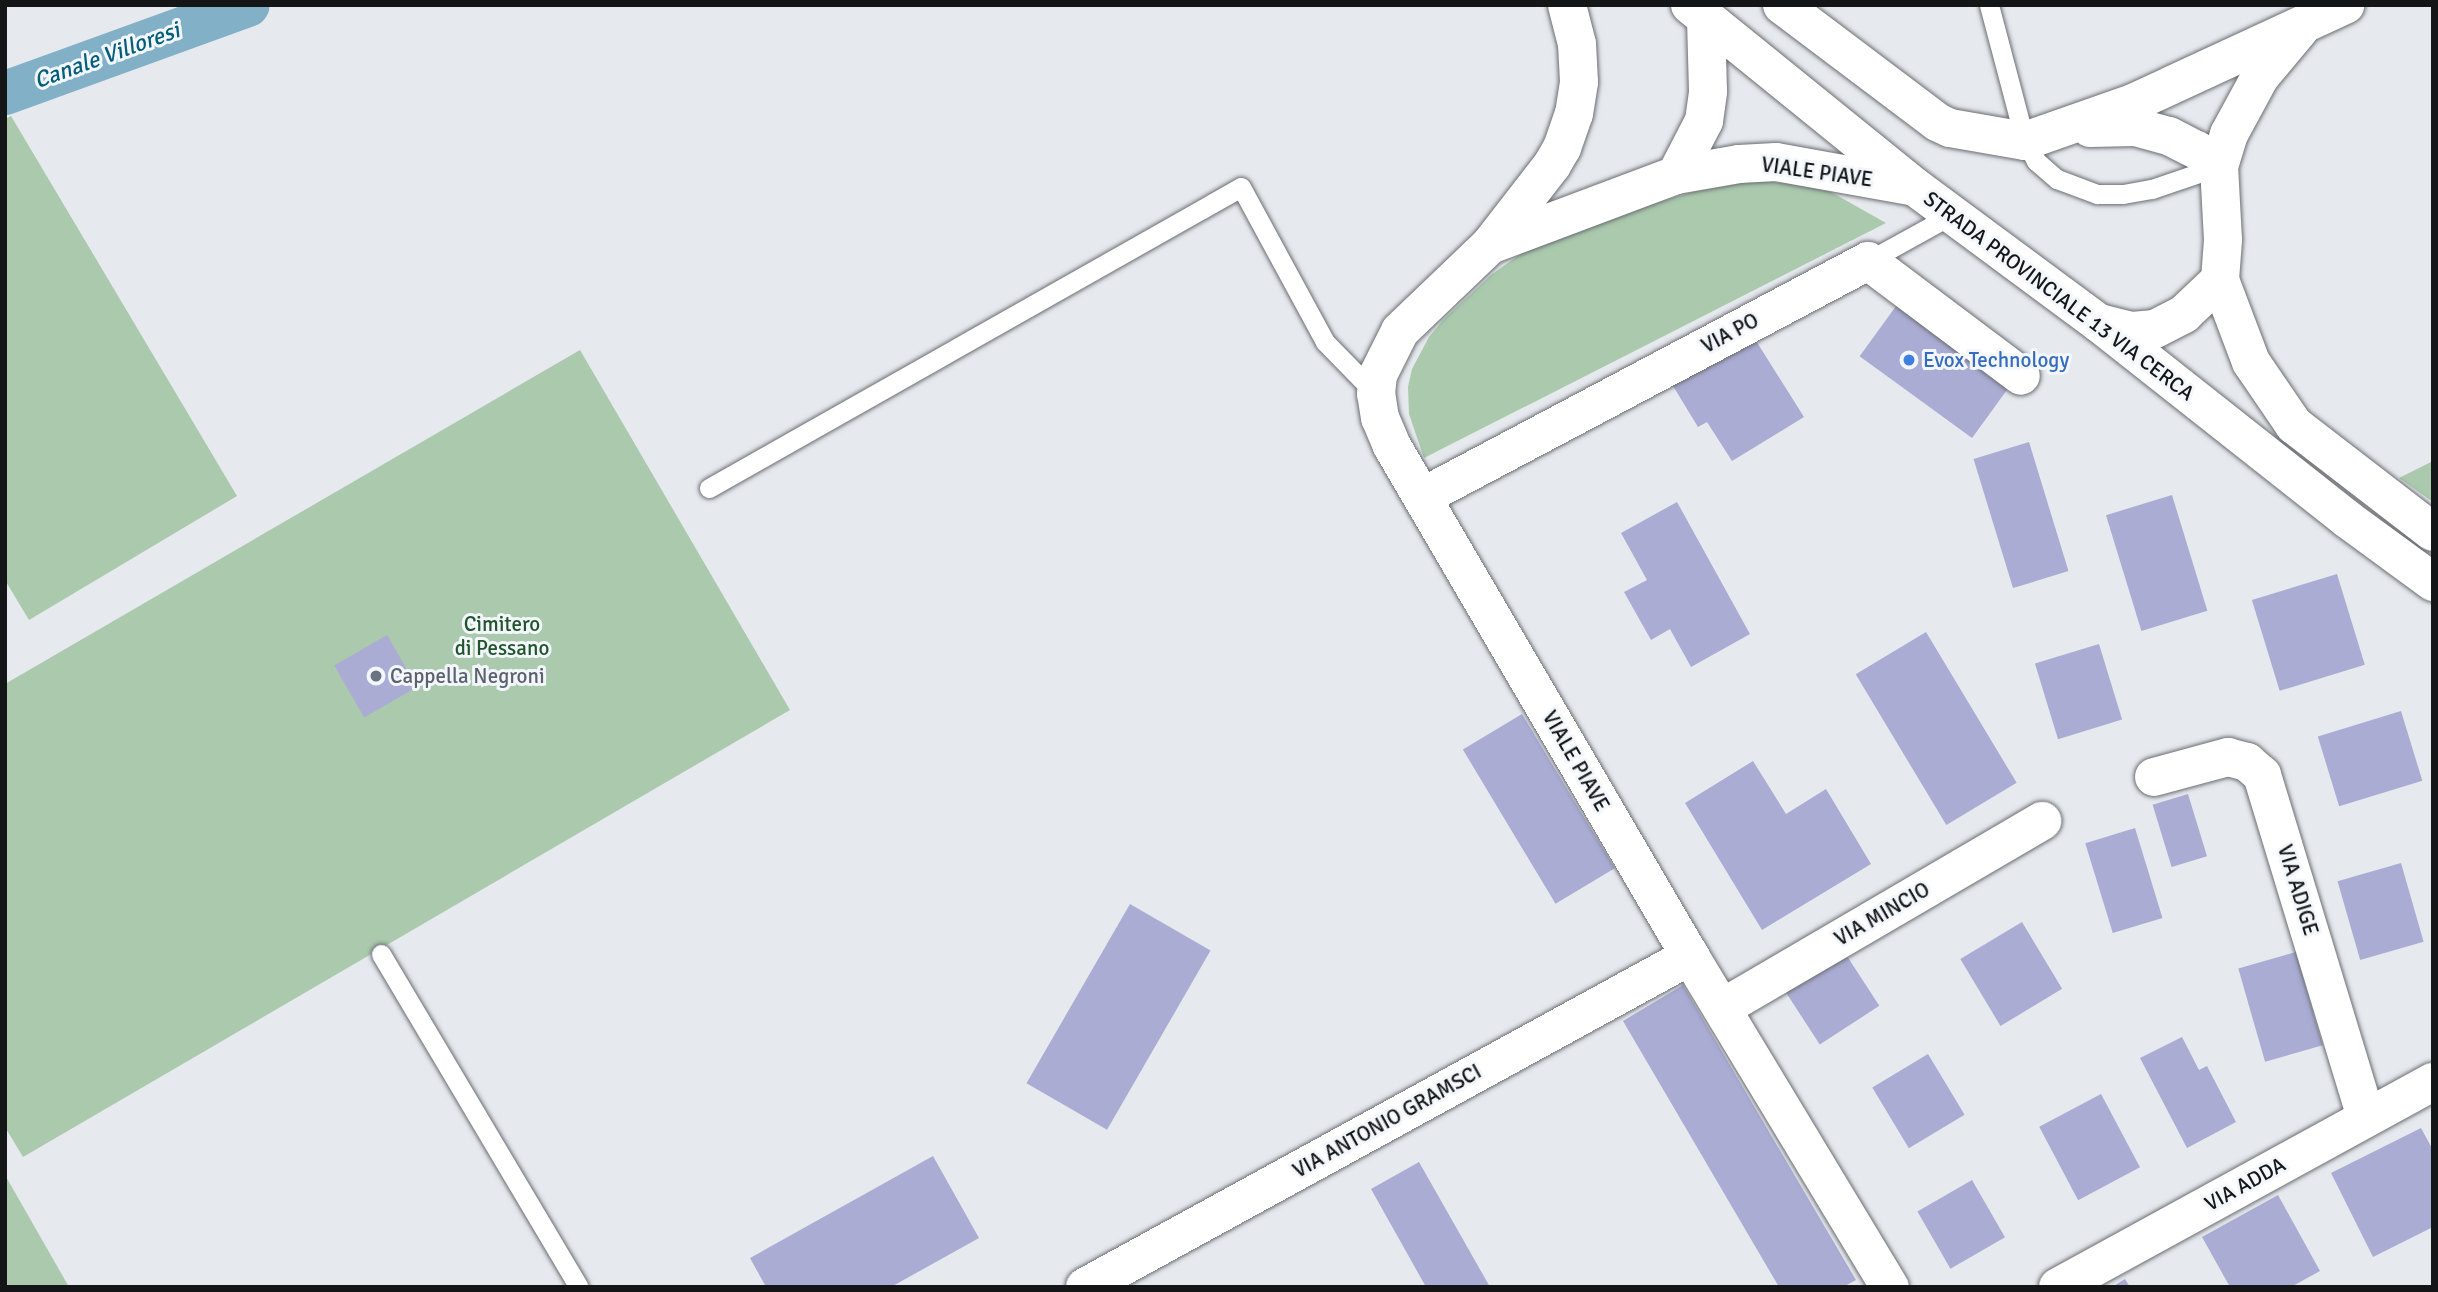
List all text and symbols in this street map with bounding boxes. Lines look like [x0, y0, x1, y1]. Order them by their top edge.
water label: Canale Villoresi [30, 17, 184, 95]
street label: VIALE PIAVE [1760, 152, 1874, 192]
street label: STRADA PROVINCIALE 13 VIA CERCA [1919, 186, 2199, 406]
street label: VIA PO [1697, 307, 1763, 359]
place label: Evox Technology [1923, 347, 2069, 373]
marker: Evox Technology [1901, 352, 1917, 368]
park label: Cimitero di Pessano [455, 611, 549, 661]
place label: Cappella Negroni [390, 663, 545, 689]
marker: Cappella Negroni [368, 668, 384, 684]
street label: VIALE PIAVE [1537, 706, 1615, 816]
street label: VIA ADIGE [2272, 842, 2324, 938]
street label: VIA MINCIO [1830, 877, 1934, 951]
street label: VIA ANTONIO GRAMSCI [1288, 1059, 1486, 1183]
street label: VIA ADDA [2200, 1152, 2290, 1216]

